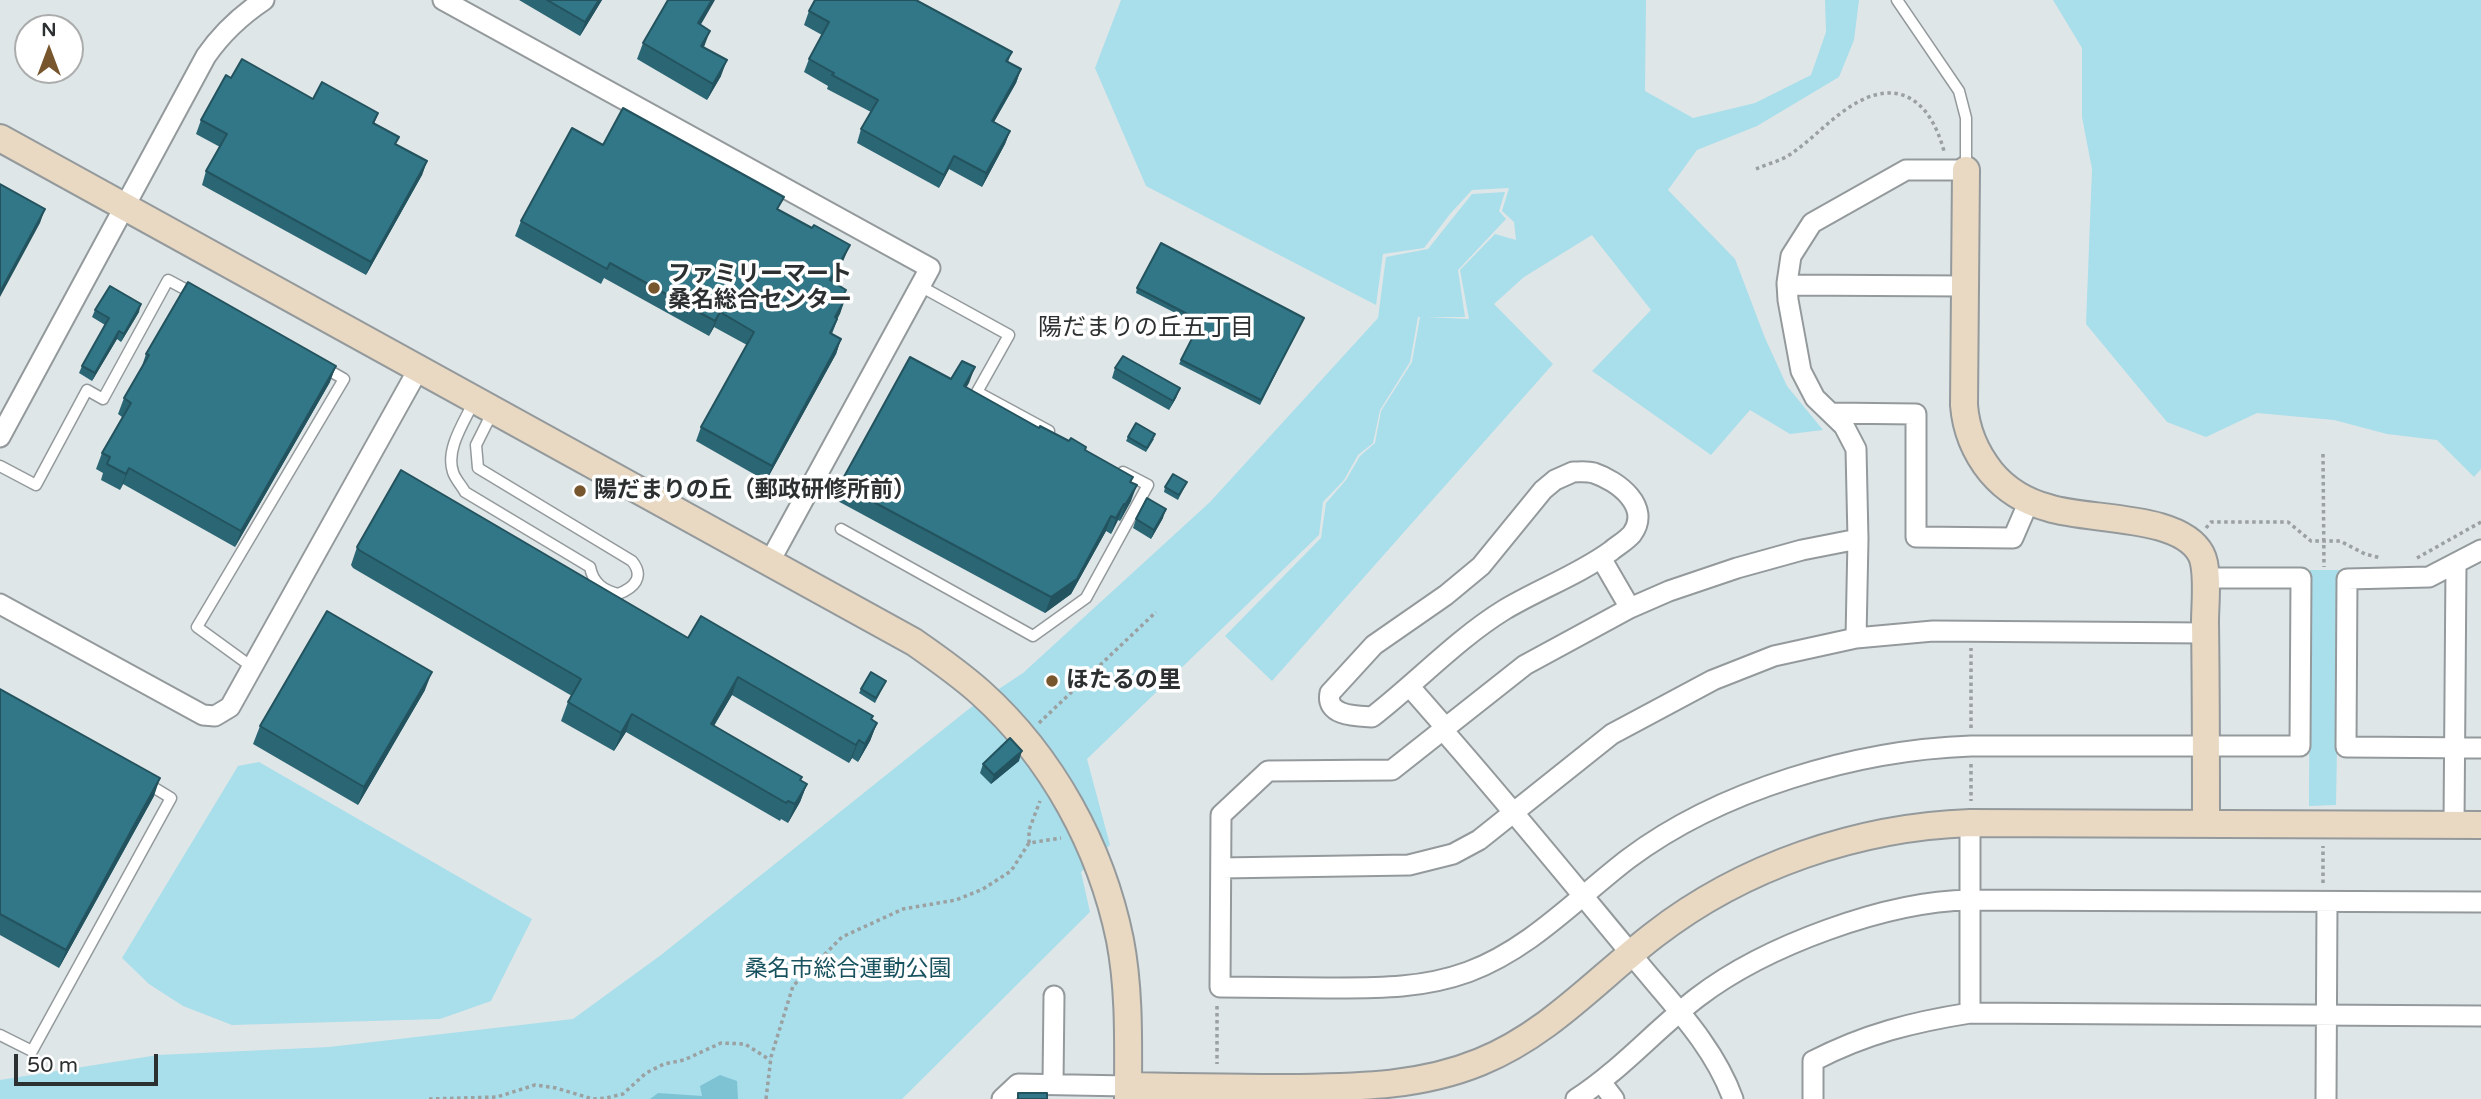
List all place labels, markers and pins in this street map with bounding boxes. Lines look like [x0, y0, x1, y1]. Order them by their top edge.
place label: ファミリーマート 桑名総合センター [668, 261, 852, 315]
marker: ファミリーマート 桑名総合センター [646, 280, 662, 296]
place label: 陽だまりの丘（郵政研修所前） [594, 477, 916, 505]
marker: 陽だまりの丘（郵政研修所前） [572, 483, 588, 499]
place label: ほたるの里 [1066, 667, 1181, 695]
marker: ほたるの里 [1044, 673, 1060, 689]

